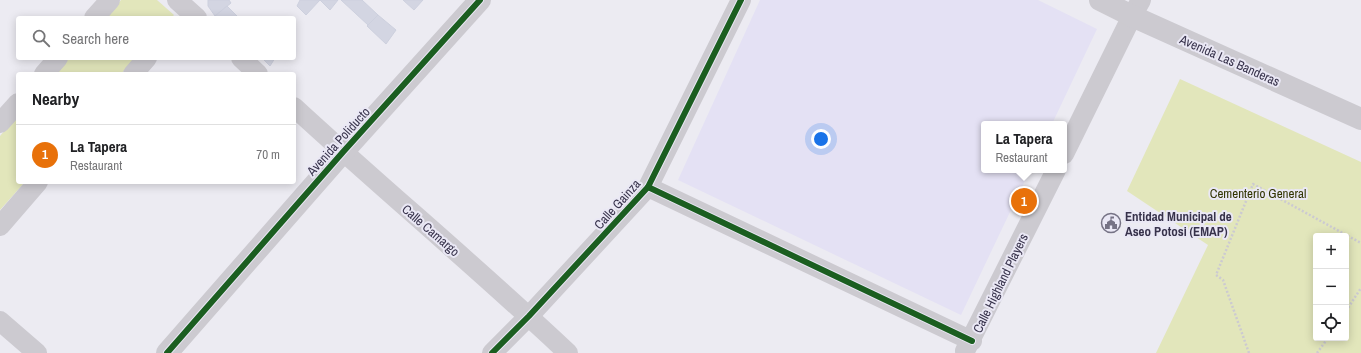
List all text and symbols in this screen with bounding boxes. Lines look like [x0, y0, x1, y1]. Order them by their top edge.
search box [16, 16, 296, 60]
icon: search [30, 27, 52, 49]
text: Search here [62, 28, 129, 49]
street label: Avenida Las Banderas [1176, 30, 1282, 90]
text: Nearby [32, 87, 79, 110]
street label: Avenida Poliducto [302, 104, 374, 180]
popup [981, 121, 1067, 173]
text: La Tapera [995, 128, 1053, 149]
your location [811, 129, 831, 149]
text: La Tapera [70, 136, 127, 157]
text: 1 [42, 146, 48, 163]
text: 70 m [256, 146, 280, 163]
text: Restaurant [995, 149, 1048, 166]
text: Restaurant [70, 157, 122, 174]
street label: Calle Gainza [590, 176, 644, 233]
park label: Cementerio General [1210, 185, 1306, 202]
pin: 1 [1011, 186, 1037, 216]
street label: Calle Camargo [398, 201, 463, 260]
place label: Entidad Municipal de Aseo Potosi (EMAP) [1125, 208, 1232, 240]
public building icon: Entidad Municipal de Aseo Potosi (EMAP) [1100, 212, 1122, 234]
street label: Calle Highland Players [969, 231, 1032, 336]
map controls [1313, 233, 1349, 341]
button: + [1313, 233, 1349, 269]
button: − [1313, 269, 1349, 305]
button: locate [1313, 305, 1349, 341]

